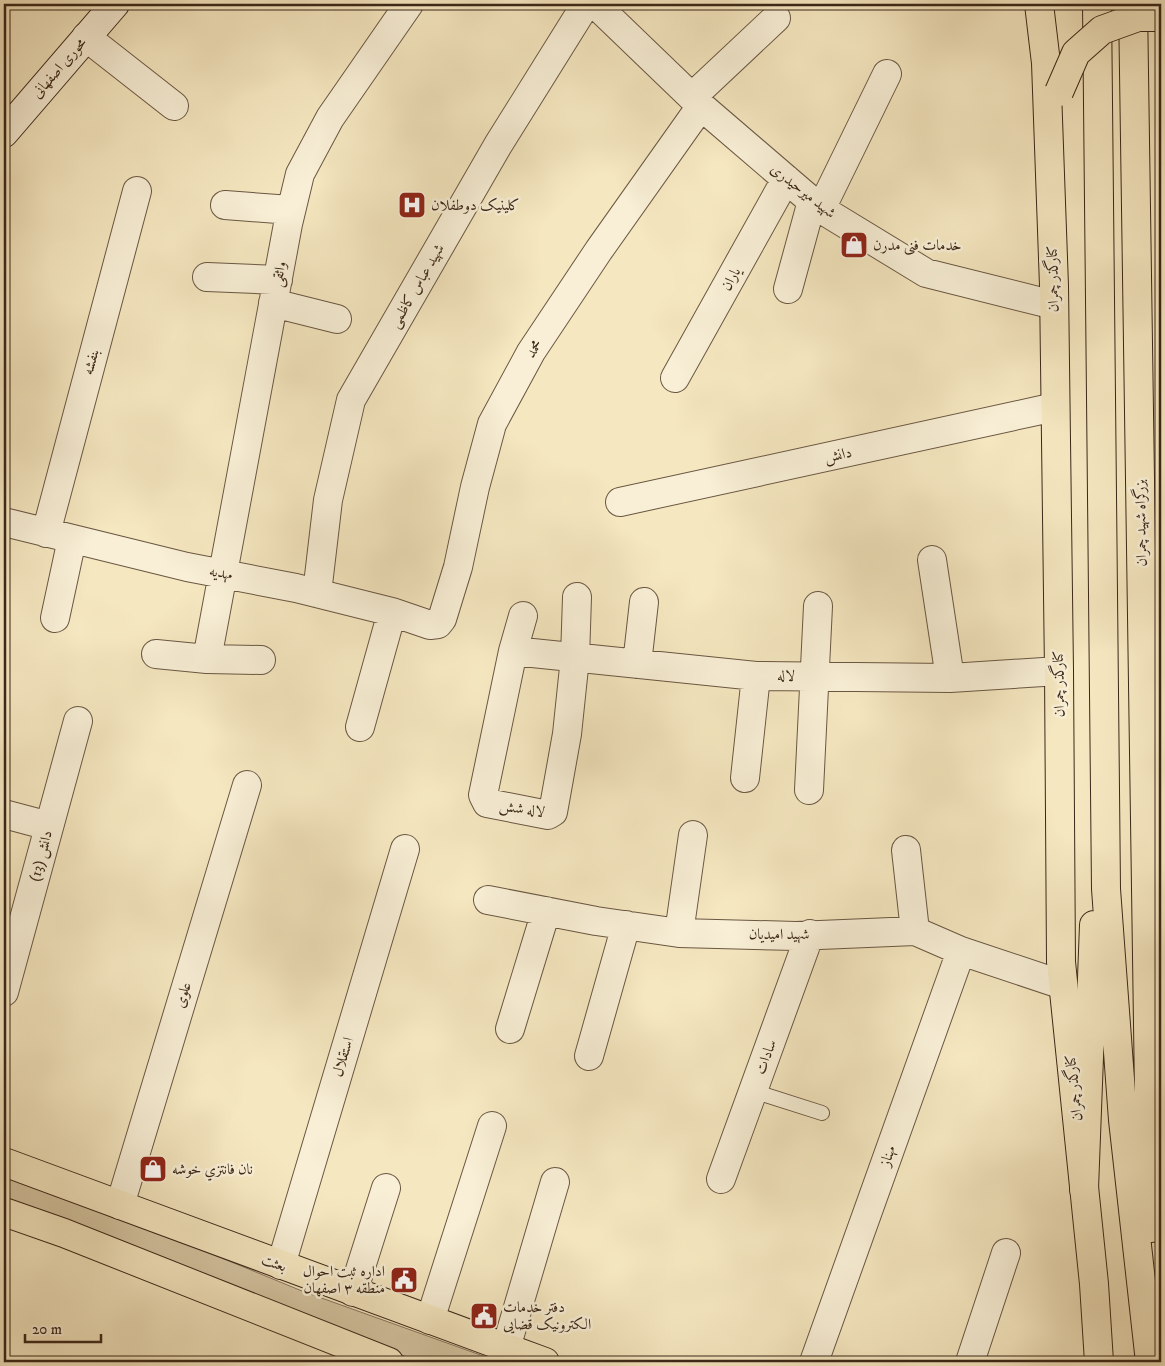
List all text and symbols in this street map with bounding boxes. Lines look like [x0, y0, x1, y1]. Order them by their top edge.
street label: محوری اصفهانی [27, 34, 91, 102]
street label: شهید میرحیدری [766, 159, 840, 223]
hospital icon: کلینیک دوطفلان [397, 190, 427, 220]
place label: کلینیک دوطفلان [431, 196, 520, 215]
shop icon: خدمات فنی مدرن [839, 230, 869, 260]
place label: خدمات فنی مدرن [873, 236, 962, 256]
street label: شهید عباس کاظمی [385, 240, 450, 332]
street label: کنارگذر چمران [1041, 245, 1063, 313]
street label: واثقی [267, 260, 292, 289]
street label: یاران [717, 263, 746, 294]
street label: محمد [521, 336, 547, 362]
street label: بنفشه [78, 347, 104, 377]
street label: دانش [822, 443, 854, 467]
street label: بزرگراه شهید چمران [1130, 479, 1151, 567]
street label: مهدیه [208, 561, 235, 585]
street label: کنارگذر چمران [1047, 650, 1069, 718]
street label: لاله [777, 666, 795, 686]
street label: لاله شش [498, 796, 546, 822]
street label: دانش (13) [25, 828, 57, 884]
street label: شهید امیدیان [749, 925, 809, 944]
street label: علوی [170, 980, 196, 1010]
street label: استقلال [328, 1035, 358, 1079]
street label: سادات [751, 1037, 781, 1077]
street label: کنارگذر چمران [1059, 1054, 1087, 1122]
street label: مهناز [875, 1143, 901, 1171]
shop icon: نان فانتزي خوشه [138, 1154, 168, 1184]
place label: نان فانتزي خوشه [172, 1160, 253, 1181]
street label: بعثت [259, 1250, 289, 1276]
place label: اداره ثبت احوال منطقه ۳ اصفهان [303, 1262, 385, 1298]
public building icon: اداره ثبت احوال منطقه ۳ اصفهان [389, 1265, 419, 1295]
place label: دفتر خدمات الکترونیک قضایی [503, 1298, 591, 1334]
public building icon: دفتر خدمات الکترونیک قضایی [469, 1301, 499, 1331]
scale bar [25, 1311, 101, 1343]
text: 20 m [32, 1320, 62, 1339]

